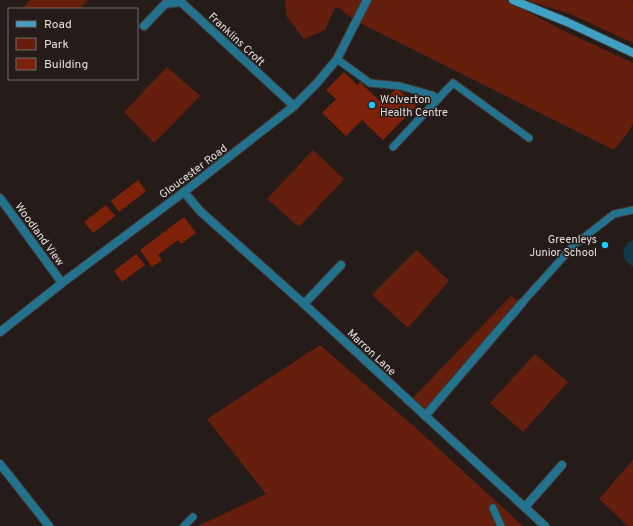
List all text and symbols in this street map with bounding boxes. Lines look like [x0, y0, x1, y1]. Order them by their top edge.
legend [8, 8, 138, 80]
street label: Franklins Croft [205, 10, 267, 69]
text: Road [44, 17, 72, 33]
text: Park [44, 37, 69, 53]
text: Building [44, 57, 88, 73]
place label: Wolverton Health Centre [380, 93, 448, 120]
marker: Wolverton Health Centre [367, 100, 377, 110]
street label: Gloucester Road [157, 142, 230, 202]
street label: Woodland View [11, 200, 67, 269]
place label: Greenleys Junior School [529, 233, 597, 260]
marker: Greenleys Junior School [600, 240, 610, 250]
street label: Marron Lane [344, 327, 399, 379]

